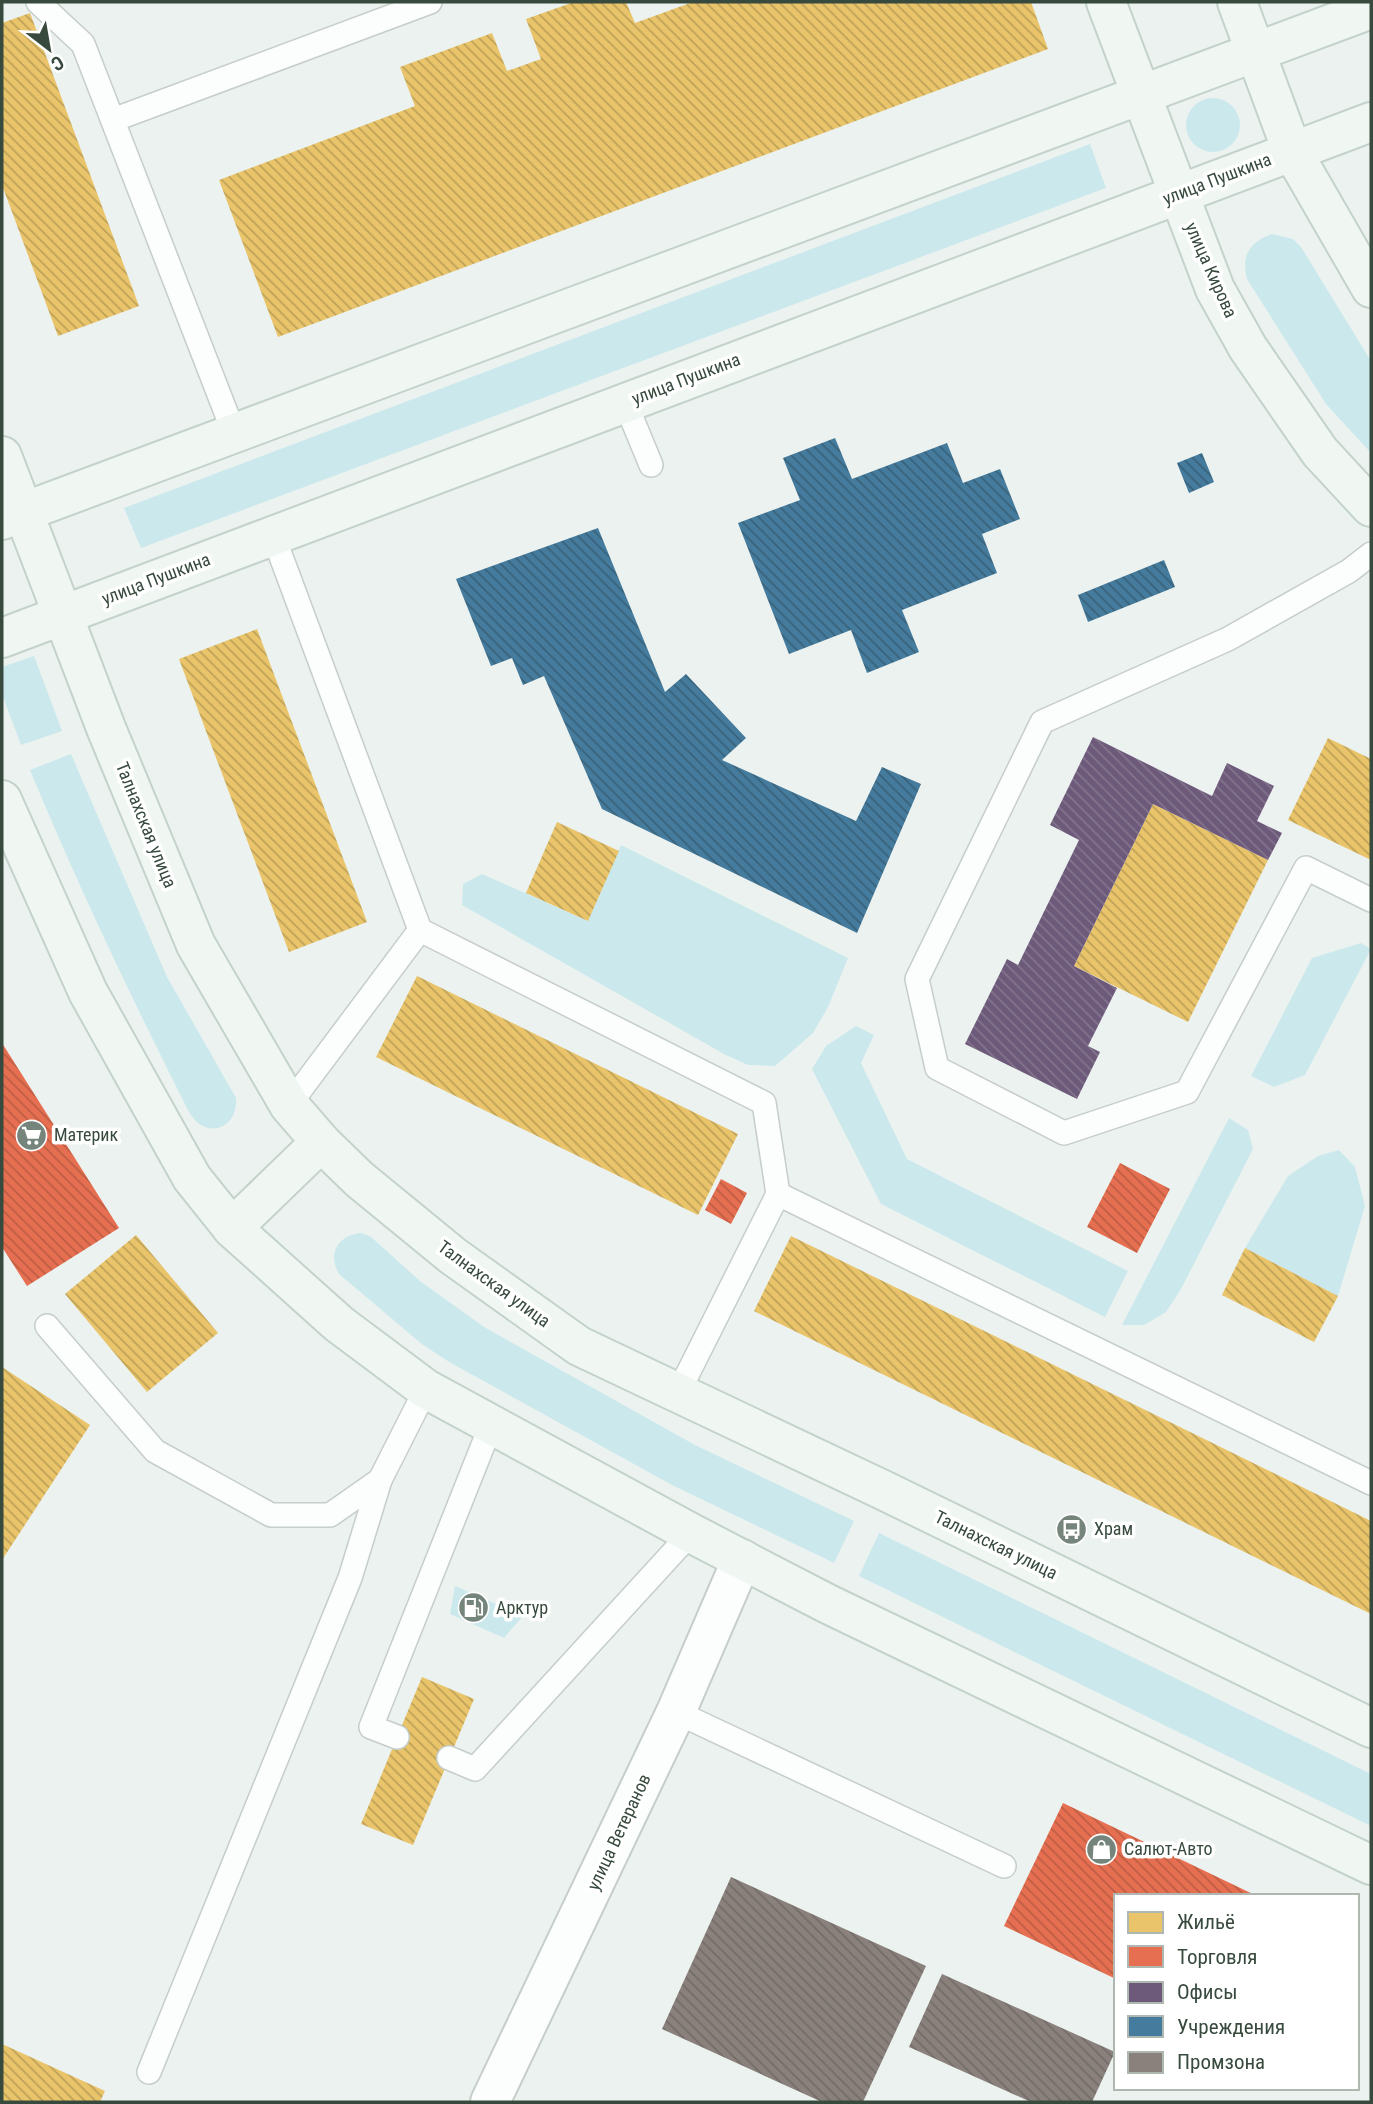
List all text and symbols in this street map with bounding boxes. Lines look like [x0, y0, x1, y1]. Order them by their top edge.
north arrow [14, 14, 84, 84]
text: С [47, 50, 68, 76]
street label: улица Пушкина [1160, 148, 1274, 209]
street label: улица Кирова [1181, 219, 1242, 321]
street label: улица Пушкина [629, 348, 743, 409]
street label: улица Пушкина [99, 548, 213, 609]
street label: Талнахская улица [112, 759, 181, 891]
supermarket icon: Материк [14, 1118, 48, 1152]
place label: Материк [54, 1124, 119, 1145]
street label: Талнахская улица [434, 1236, 555, 1331]
street label: Талнахская улица [932, 1506, 1061, 1583]
bus stop icon: Храм [1054, 1512, 1088, 1546]
place label: Храм [1094, 1518, 1133, 1539]
fuel station icon: Арктур [456, 1591, 490, 1625]
place label: Арктур [496, 1597, 548, 1618]
street label: улица Ветеранов [582, 1770, 655, 1893]
shop icon: Салют-Авто [1084, 1832, 1118, 1866]
place label: Салют-Авто [1124, 1838, 1213, 1859]
legend [1114, 1894, 1359, 2090]
text: Жильё [1177, 1910, 1235, 1934]
text: Торговля [1177, 1945, 1257, 1969]
text: Офисы [1177, 1980, 1238, 2004]
text: Учреждения [1177, 2015, 1285, 2039]
text: Промзона [1177, 2050, 1265, 2074]

